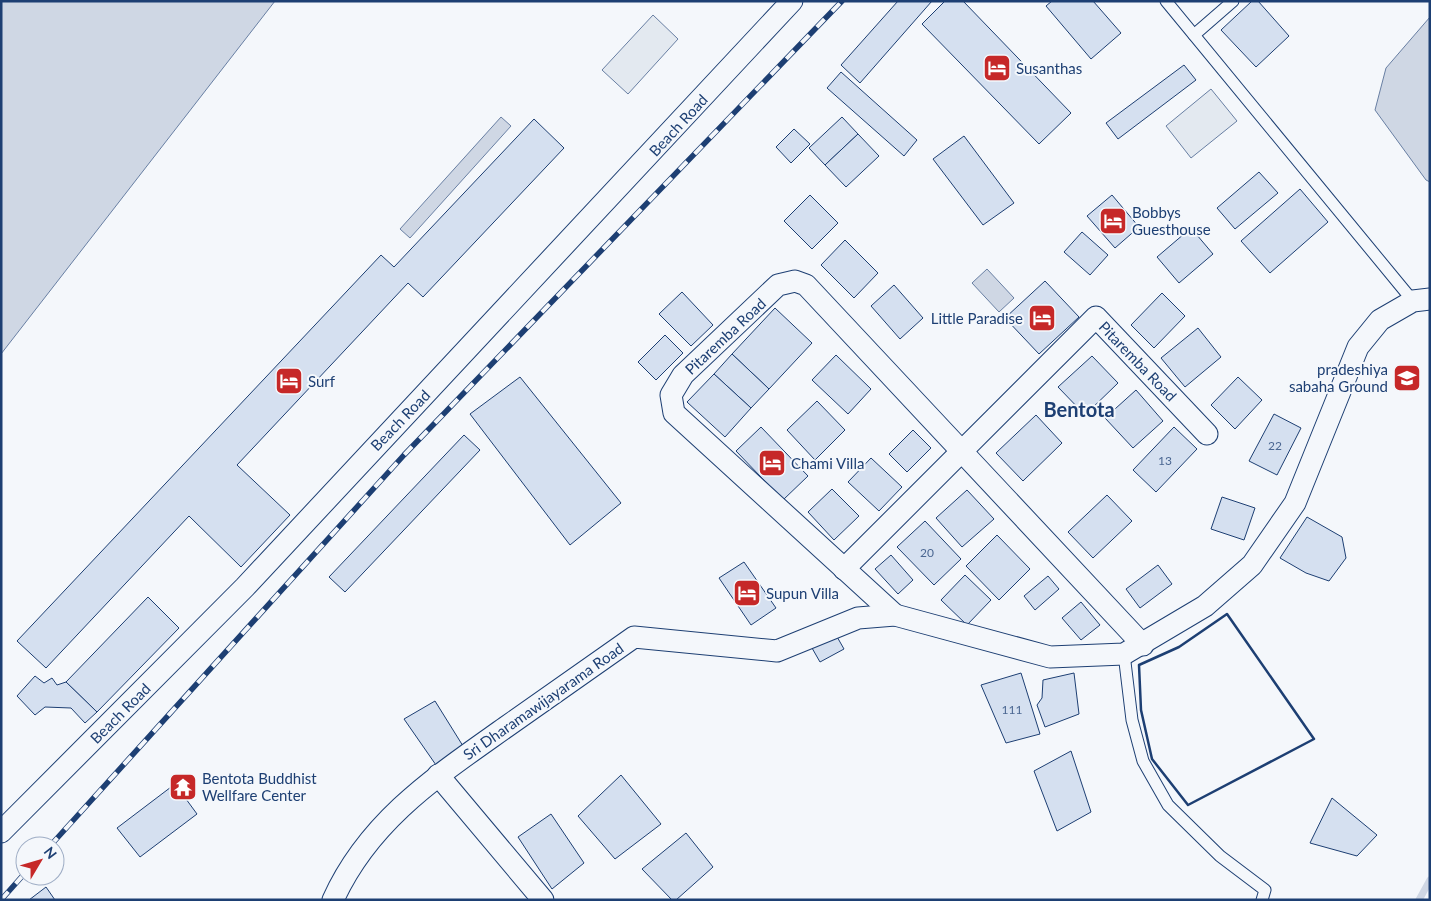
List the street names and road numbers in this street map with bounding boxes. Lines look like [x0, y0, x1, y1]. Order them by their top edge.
street label: Beach Road [645, 90, 711, 160]
street label: Pitaremba Road [681, 294, 769, 378]
street label: Pitaremba Road [1095, 317, 1181, 405]
street label: Beach Road [367, 386, 433, 454]
street label: Sri Dharamawijayarama Road [459, 639, 627, 763]
street label: Beach Road [86, 679, 154, 747]

